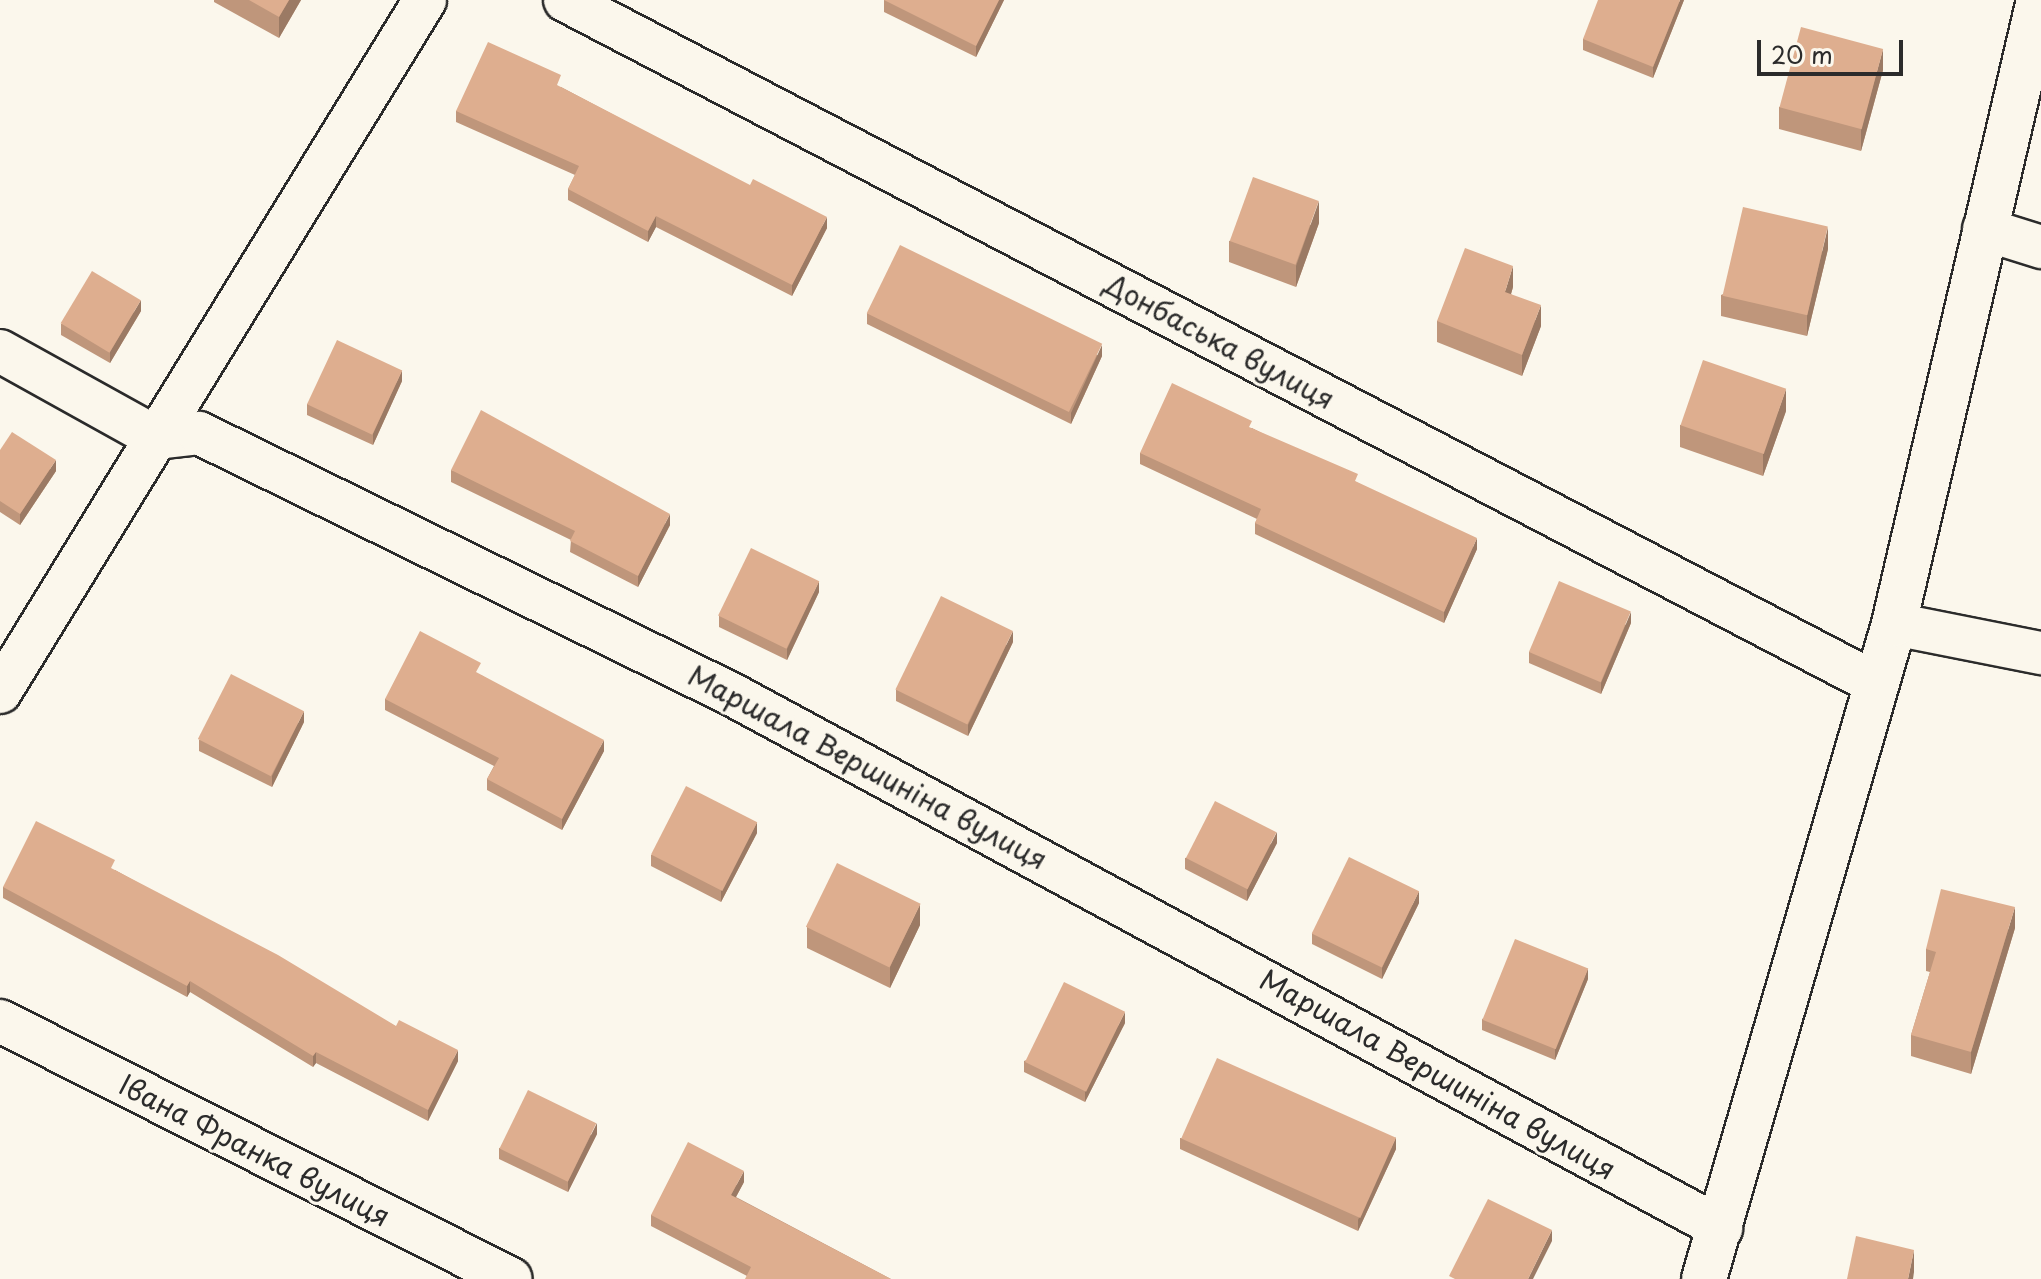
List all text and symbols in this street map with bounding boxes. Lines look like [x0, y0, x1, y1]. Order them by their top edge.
scale bar [1761, 24, 1907, 74]
text: 20 m [1771, 36, 1833, 72]
street label: Донбаська вулиця [1099, 266, 1341, 416]
street label: Маршала Вершиніна вулиця [682, 658, 1054, 876]
street label: Маршала Вершиніна вулиця [1254, 962, 1622, 1186]
street label: Івана Франка вулиця [112, 1066, 398, 1234]

